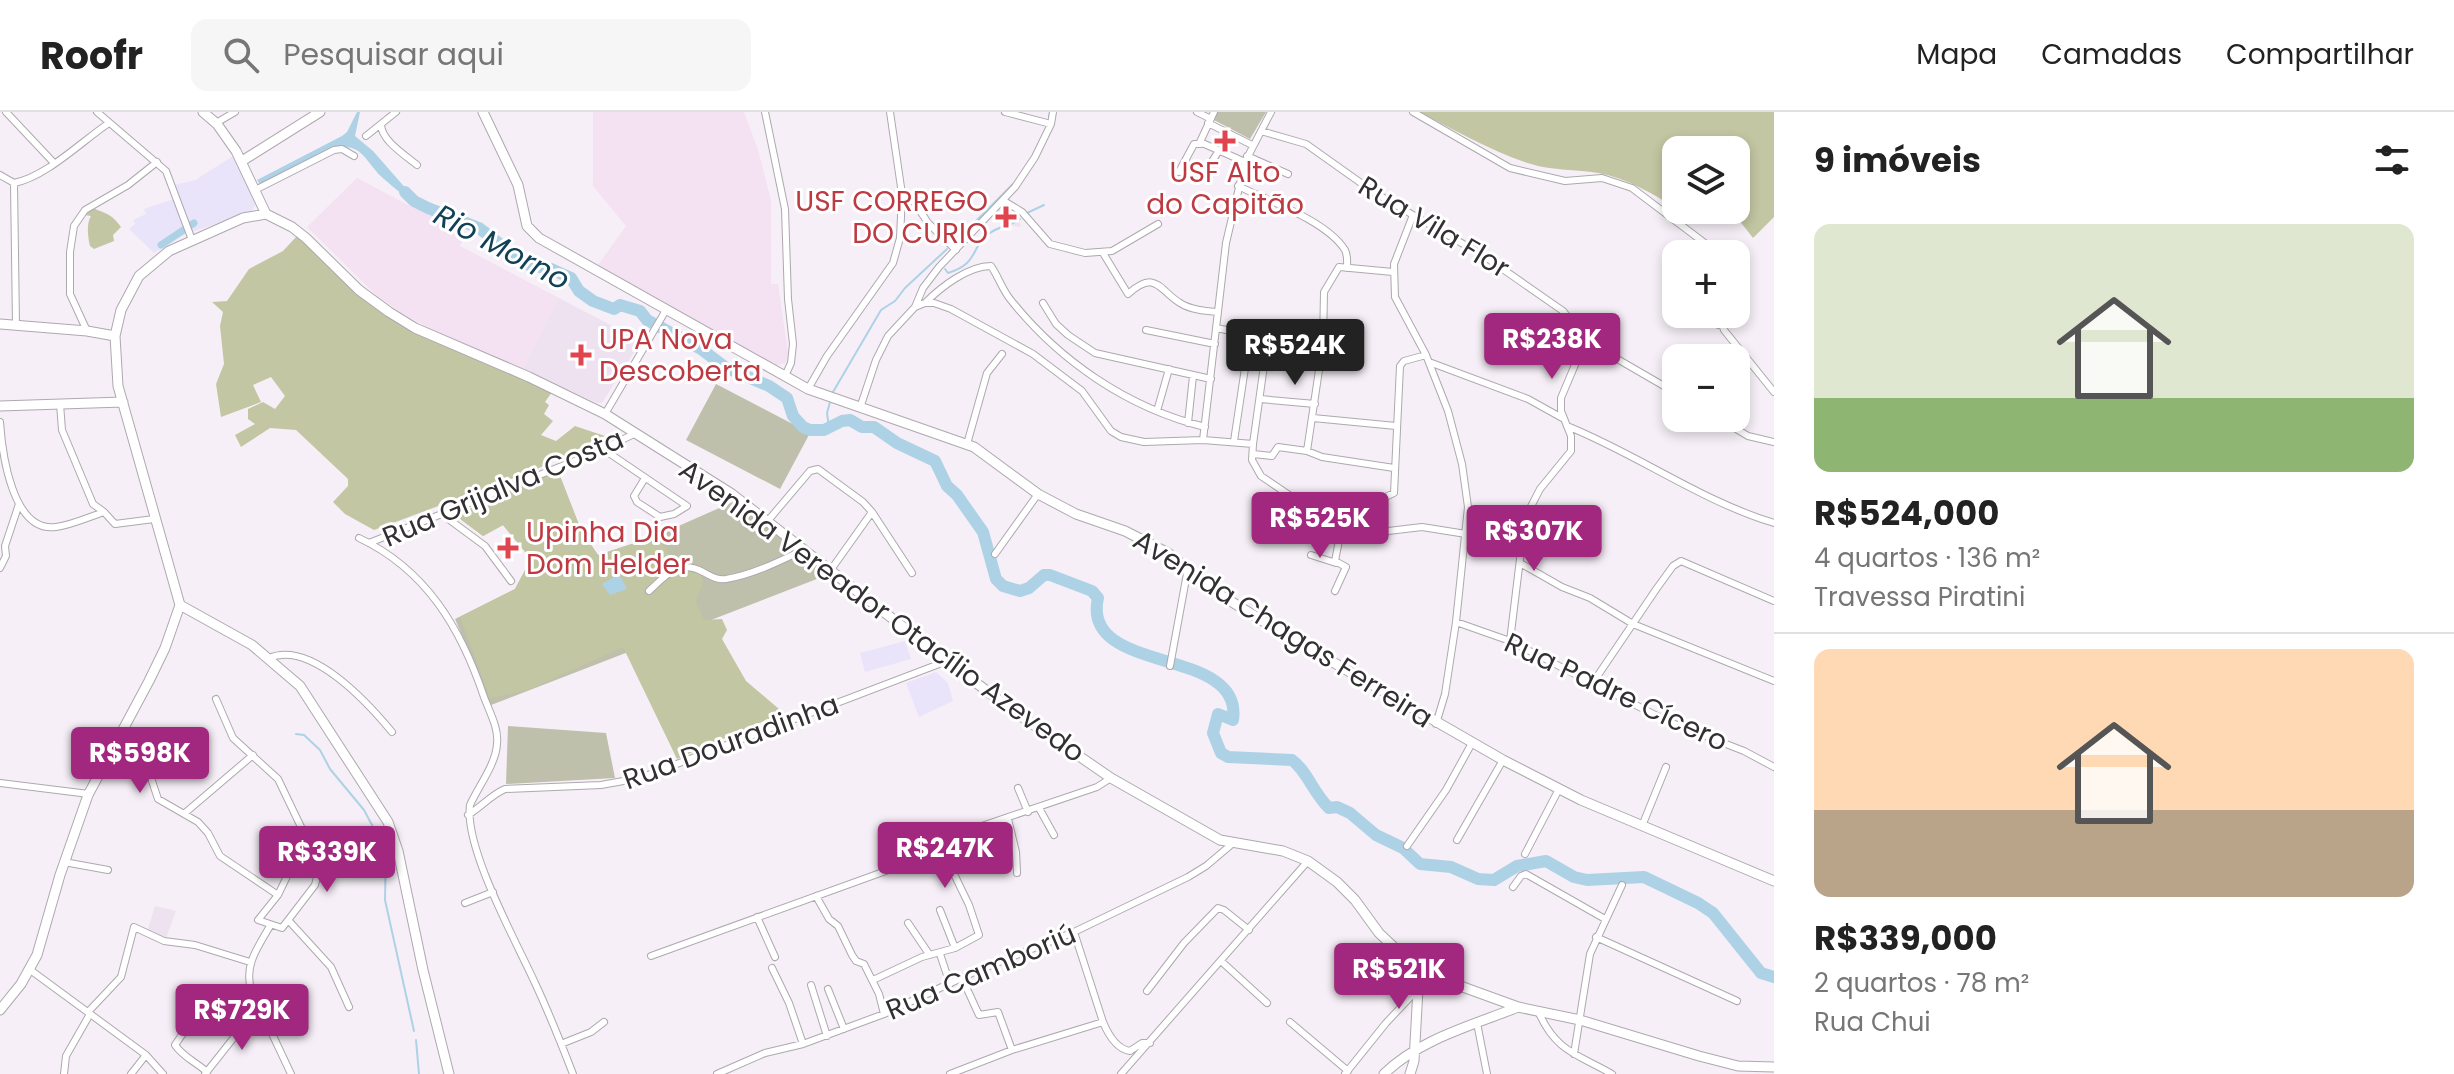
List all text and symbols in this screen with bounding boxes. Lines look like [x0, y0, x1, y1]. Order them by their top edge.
search box [191, 19, 751, 91]
text: Roofr [40, 29, 143, 82]
icon: search [219, 33, 263, 77]
text: Pesquisar aqui [283, 33, 504, 76]
text: Mapa [1916, 35, 1997, 74]
text: Camadas [2041, 35, 2182, 74]
text: Compartilhar [2226, 35, 2414, 74]
marker: USF Alto do Capitão [1214, 130, 1236, 152]
map controls [1662, 136, 1750, 432]
button: layers [1662, 136, 1750, 224]
text: 9 imóveis [1814, 136, 1981, 184]
icon: filters [2370, 138, 2414, 182]
place label: USF Alto do Capitão [1146, 153, 1304, 224]
street label: Rua Vila Flor [1351, 167, 1517, 287]
place label: USF CORREGO DO CURIO [795, 182, 988, 253]
water label: Rio Morno [426, 193, 578, 301]
marker: USF CORREGO DO CURIO [995, 206, 1017, 228]
button: + [1662, 240, 1750, 328]
icon: home [2042, 276, 2186, 420]
pin: R$238K [1487, 313, 1617, 381]
pin: R$524K [1230, 319, 1360, 387]
place label: UPA Nova Descoberta [599, 320, 762, 391]
text: R$238K [1502, 321, 1602, 357]
text: R$524K [1244, 327, 1346, 363]
marker: UPA Nova Descoberta [570, 344, 592, 366]
button: − [1662, 344, 1750, 432]
street label: Rua Grijalva Costa [376, 420, 630, 556]
street label: Avenida Vereador Otacílio Azevedo [671, 450, 1093, 772]
text: R$524,000 [1814, 489, 1999, 537]
pin: R$525K [1255, 492, 1385, 560]
text: R$525K [1270, 500, 1370, 536]
pin: R$307K [1469, 505, 1599, 573]
place label: Upinha Dia Dom Helder [526, 513, 690, 584]
text: R$307K [1485, 513, 1583, 549]
street label: Avenida Chagas Ferreira [1126, 521, 1440, 737]
marker: Upinha Dia Dom Helder [497, 537, 519, 559]
text: 4 quartos · 136 m² [1814, 540, 2040, 576]
text: Travessa Piratini [1814, 579, 2025, 615]
street label: Rua Padre Cícero [1498, 623, 1734, 761]
street label: Rua Douradinha [618, 685, 844, 799]
icon: home [2042, 701, 2186, 845]
pin: R$598K [75, 727, 205, 795]
text: R$598K [89, 735, 191, 771]
pin: R$247K [880, 822, 1010, 890]
pin: R$339K [262, 826, 392, 894]
text: R$247K [896, 830, 994, 866]
text: R$339K [277, 834, 377, 870]
street label: Rua Camboriú [880, 914, 1082, 1030]
text: R$339,000 [1814, 914, 1997, 962]
pin: R$521K [1334, 943, 1464, 1011]
text: R$521K [1352, 951, 1446, 987]
text: 2 quartos · 78 m² [1814, 965, 2029, 1001]
pin: R$729K [177, 984, 307, 1052]
text: R$729K [194, 992, 290, 1028]
text: Rua Chui [1814, 1004, 1931, 1040]

